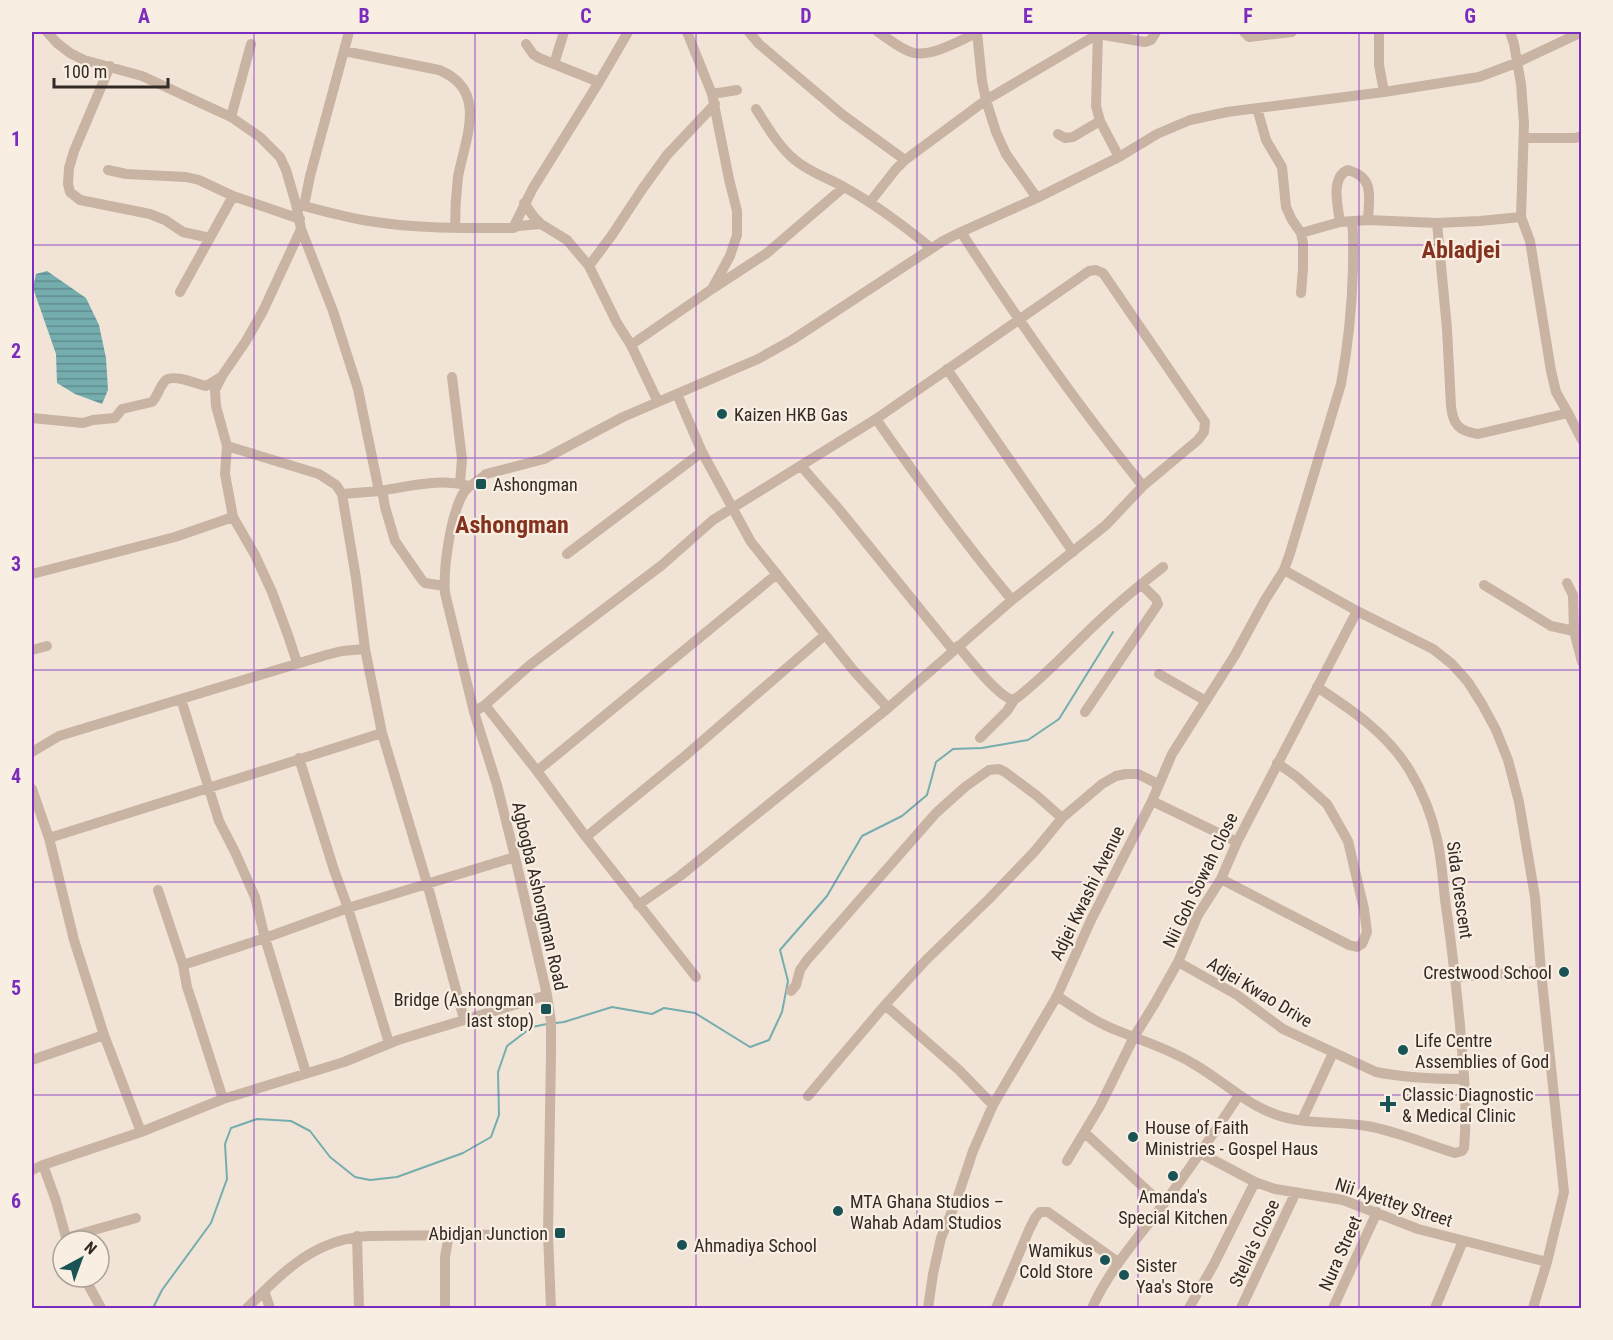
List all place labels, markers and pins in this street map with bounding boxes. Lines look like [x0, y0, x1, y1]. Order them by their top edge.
place label: Kaizen HKB Gas [734, 404, 848, 425]
marker: Kaizen HKB Gas [715, 407, 729, 421]
place label: Ashongman [493, 474, 578, 495]
marker: Ashongman [474, 477, 488, 491]
place label: Crestwood School [1423, 962, 1552, 983]
marker: Crestwood School [1557, 965, 1571, 979]
place label: Bridge (Ashongman last stop) [394, 989, 534, 1032]
marker: Bridge (Ashongman last stop) [539, 1002, 553, 1016]
place label: Life Centre Assemblies of God [1415, 1030, 1549, 1072]
marker: Life Centre Assemblies of God [1396, 1043, 1410, 1057]
place label: Classic Diagnostic & Medical Clinic [1402, 1084, 1534, 1126]
marker: Classic Diagnostic & Medical Clinic [1379, 1095, 1397, 1113]
place label: House of Faith Ministries - Gospel Haus [1145, 1117, 1318, 1159]
marker: House of Faith Ministries - Gospel Haus [1126, 1130, 1140, 1144]
marker: Amanda's Special Kitchen [1166, 1169, 1180, 1183]
place label: Amanda's Special Kitchen [1118, 1186, 1228, 1228]
place label: MTA Ghana Studios – Wahab Adam Studios [850, 1191, 1004, 1233]
marker: MTA Ghana Studios – Wahab Adam Studios [831, 1204, 845, 1218]
place label: Abidjan Junction [429, 1223, 548, 1244]
marker: Abidjan Junction [553, 1226, 567, 1240]
place label: Ahmadiya School [694, 1235, 817, 1256]
marker: Ahmadiya School [675, 1238, 689, 1252]
place label: Wamikus Cold Store [1019, 1240, 1093, 1282]
marker: Wamikus Cold Store [1098, 1253, 1112, 1267]
place label: Sister Yaa's Store [1136, 1255, 1214, 1297]
marker: Sister Yaa's Store [1117, 1268, 1131, 1282]

